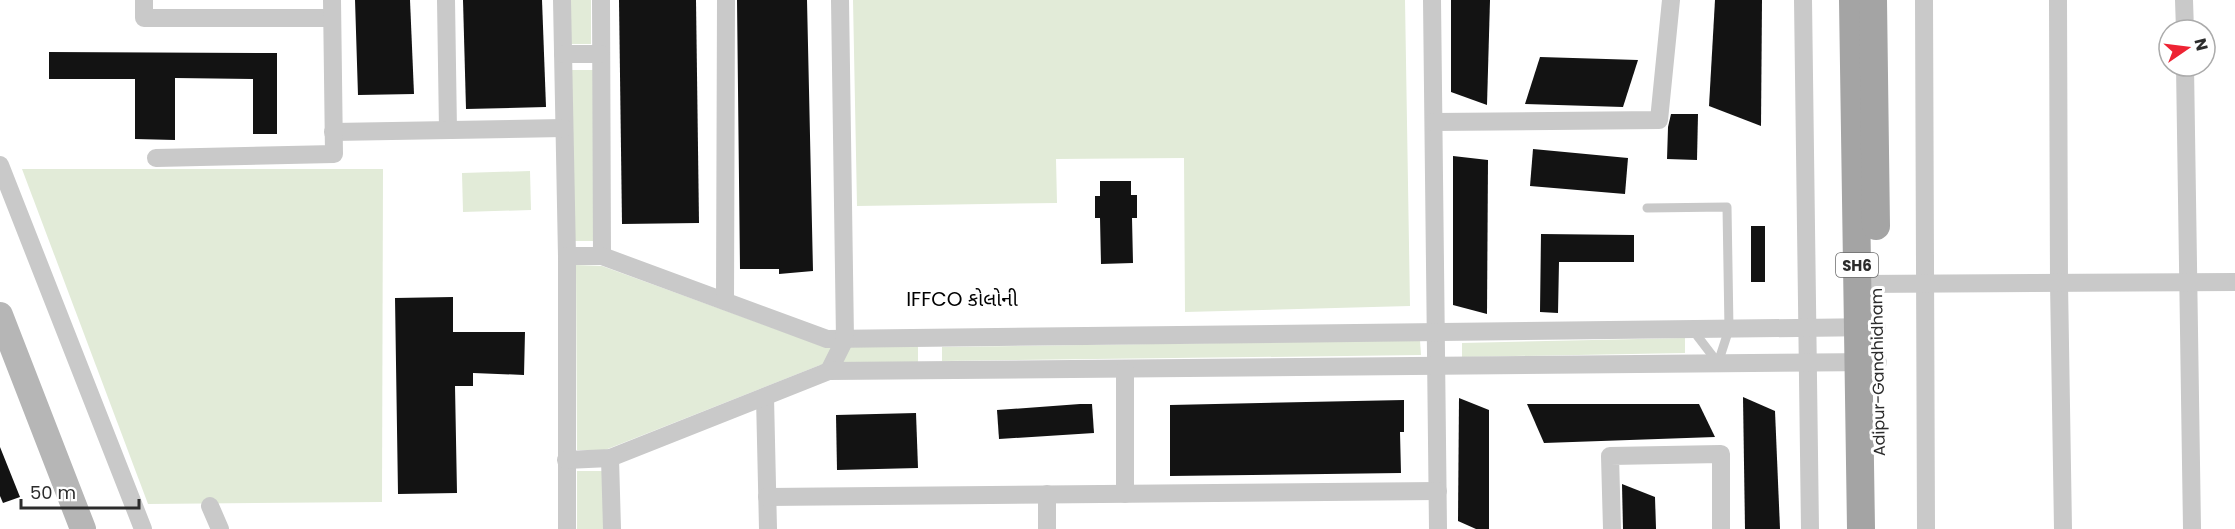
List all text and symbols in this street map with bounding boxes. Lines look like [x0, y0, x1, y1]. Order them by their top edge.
north arrow [2157, 18, 2217, 78]
text: N [2188, 36, 2214, 53]
road number: SH6 [1836, 253, 1878, 277]
district label: IFFCO કોલોની [906, 285, 1019, 313]
street label: Adipur-Gandhidham [1865, 288, 1891, 456]
scale bar [21, 472, 140, 510]
text: 50 m [30, 480, 76, 505]

